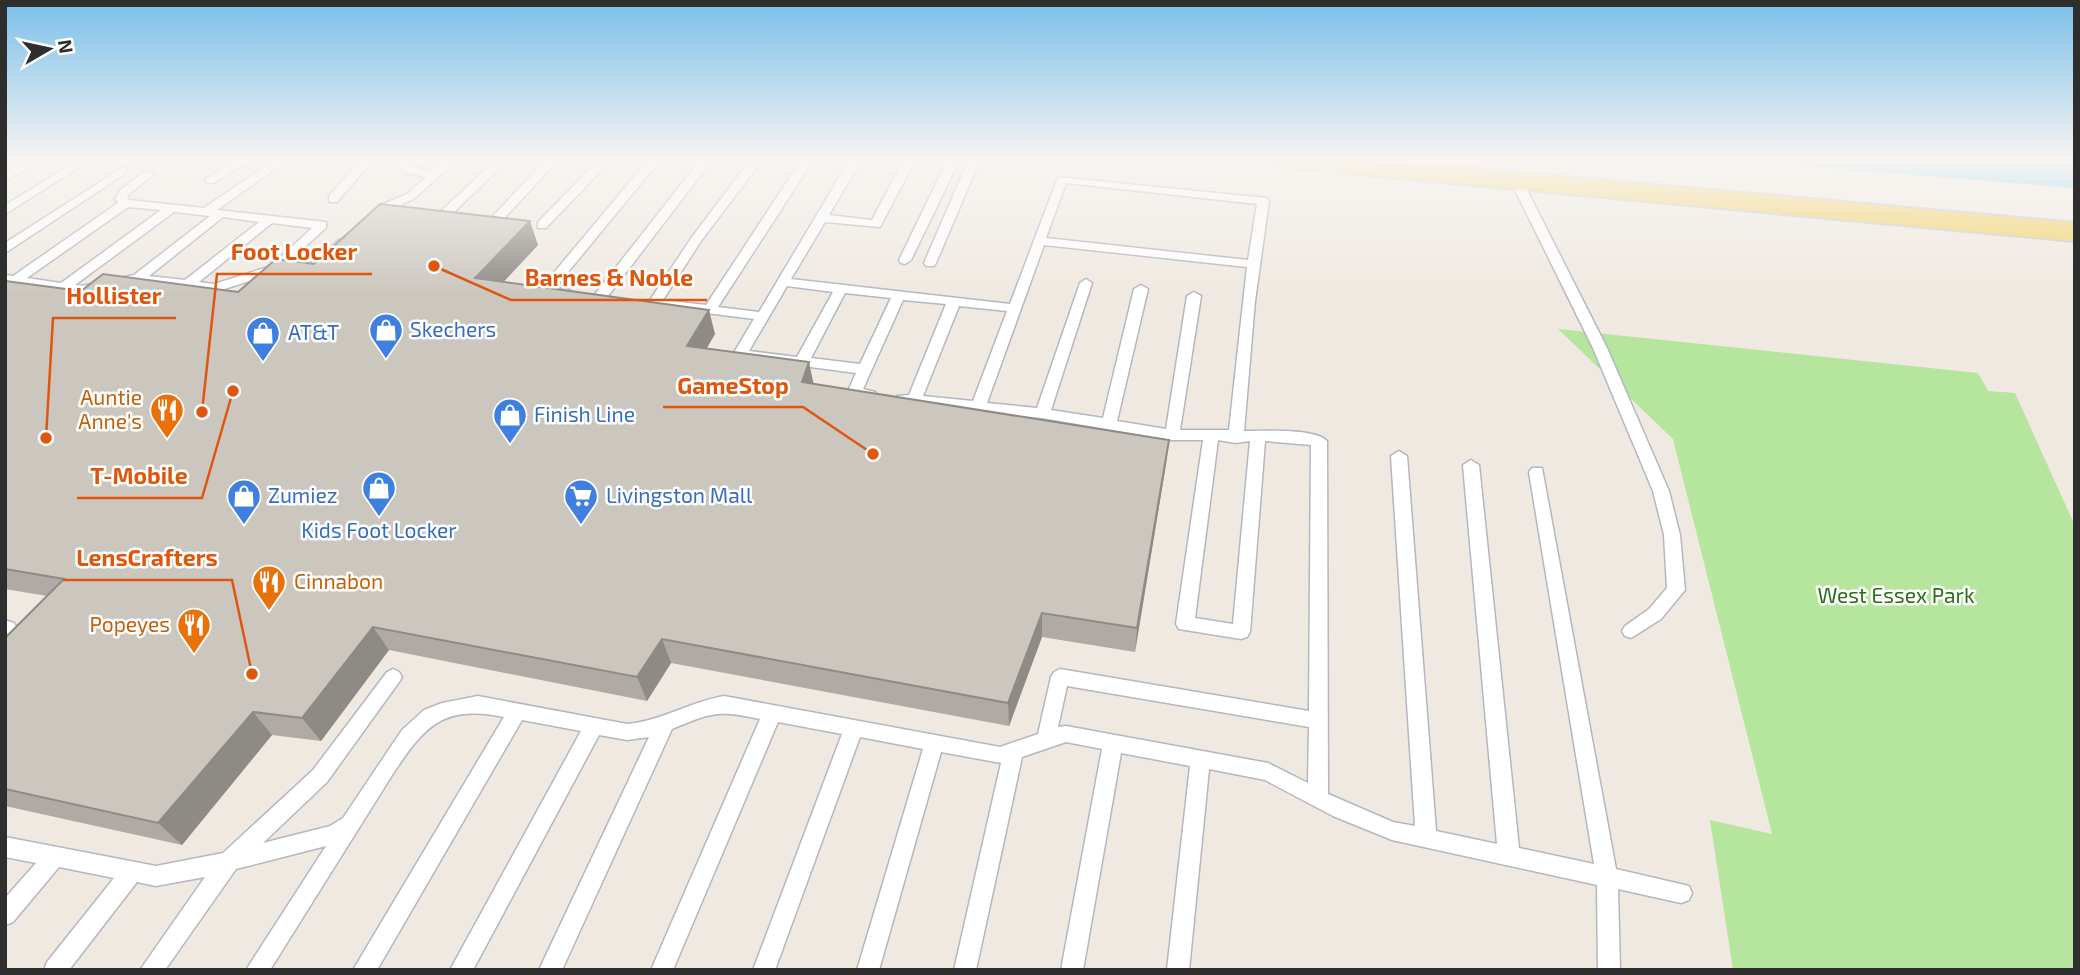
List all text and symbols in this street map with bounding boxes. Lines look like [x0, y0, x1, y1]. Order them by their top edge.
north arrow [14, 14, 84, 84]
text: N [54, 38, 79, 55]
callout: Foot Locker [217, 230, 372, 274]
text: Foot Locker [231, 237, 358, 265]
callout: Barnes & Noble [511, 256, 707, 300]
text: Barnes & Noble [525, 263, 693, 291]
callout: Hollister [53, 274, 176, 318]
text: Hollister [66, 281, 162, 309]
shop icon: Skechers [367, 311, 405, 360]
shop icon: AT&T [244, 314, 282, 363]
place label: Skechers [410, 316, 496, 341]
place label: AT&T [288, 319, 339, 344]
callout: GameStop [663, 363, 803, 407]
text: GameStop [677, 371, 789, 399]
place label: Auntie Anne's [78, 384, 142, 433]
restaurant icon: Auntie Anne's [148, 391, 186, 440]
shop icon: Finish Line [491, 396, 529, 445]
place label: Finish Line [534, 401, 635, 426]
callout: T-Mobile [77, 454, 202, 498]
text: T-Mobile [90, 461, 188, 489]
shop icon: Kids Foot Locker [360, 469, 398, 518]
shop icon: Zumiez [225, 477, 263, 526]
supermarket icon: Livingston Mall [562, 477, 600, 526]
place label: Zumiez [268, 482, 337, 507]
place label: Livingston Mall [606, 482, 753, 507]
place label: Kids Foot Locker [301, 517, 457, 542]
callout: LensCrafters [63, 536, 232, 580]
text: LensCrafters [76, 543, 218, 571]
restaurant icon: Cinnabon [250, 563, 288, 612]
place label: Cinnabon [294, 568, 383, 593]
park label: West Essex Park [1817, 582, 1975, 607]
restaurant icon: Popeyes [175, 606, 213, 655]
place label: Popeyes [89, 611, 170, 636]

